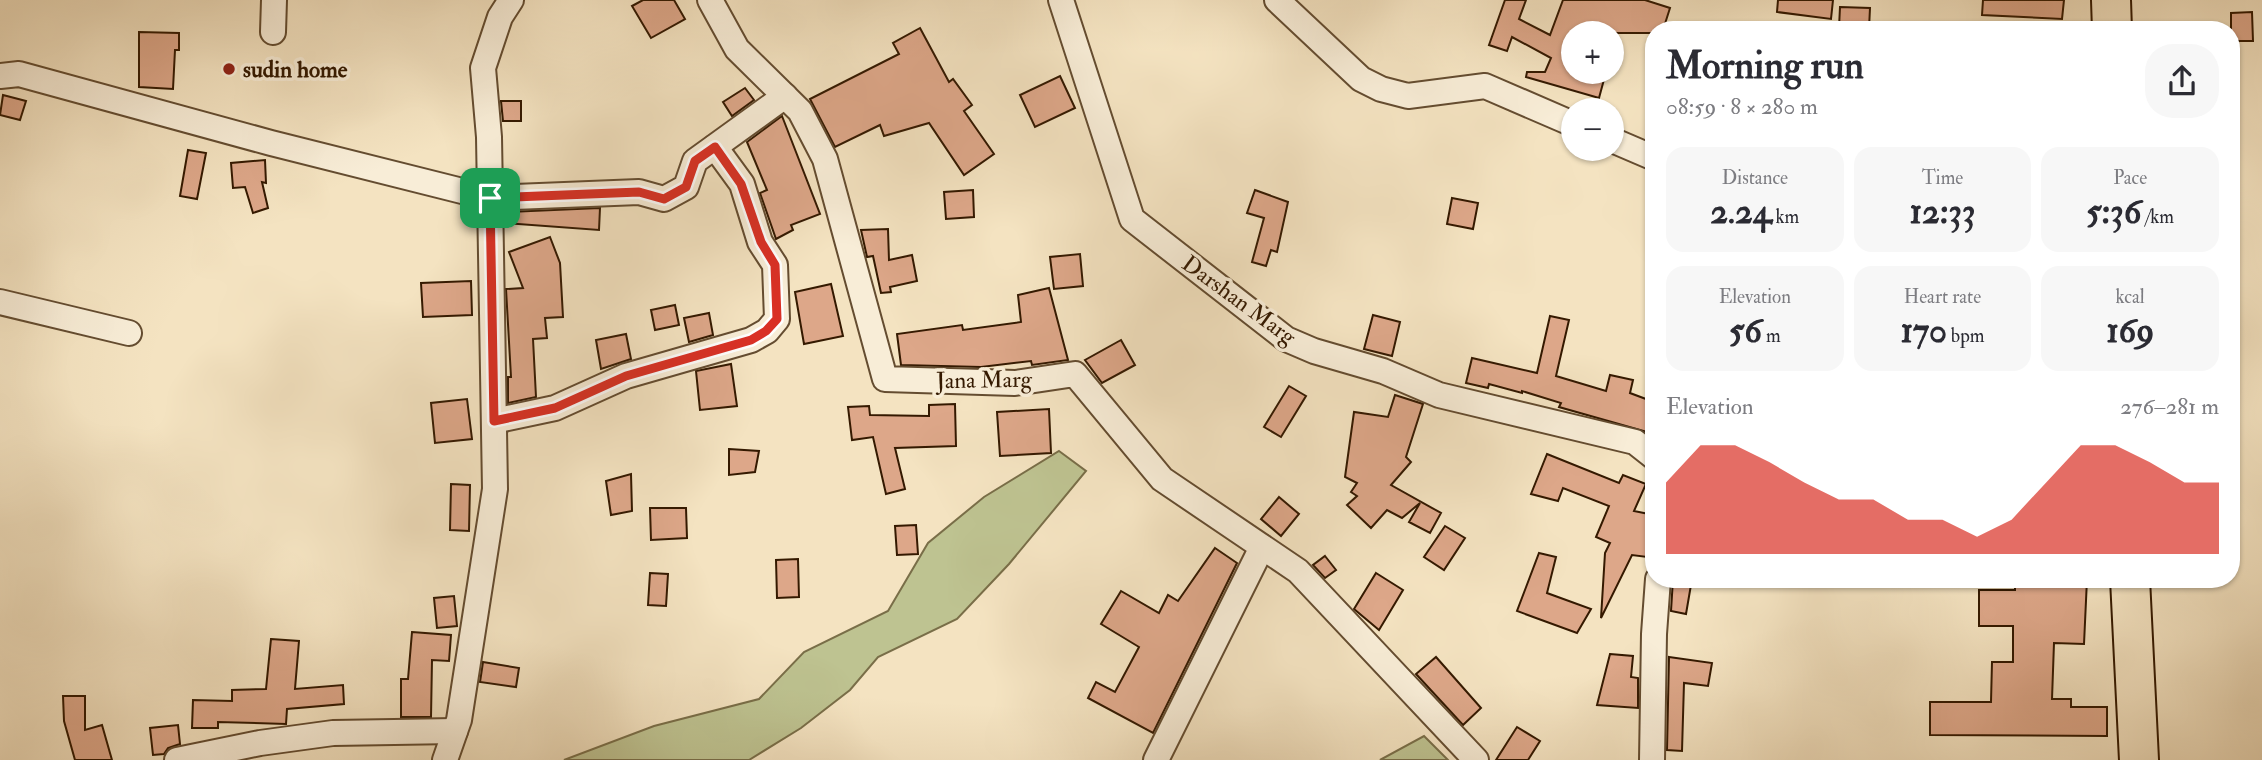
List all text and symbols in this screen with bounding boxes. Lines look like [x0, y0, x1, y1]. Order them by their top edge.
map controls [1561, 21, 1624, 161]
button: + [1561, 21, 1624, 84]
text: Morning run [1666, 42, 1864, 90]
button: share [2145, 44, 2219, 118]
place label: sudin home [243, 55, 348, 84]
marker: sudin home [221, 61, 237, 77]
text: 08:59 · 8 × 280 m [1666, 92, 1818, 121]
button: − [1561, 98, 1624, 161]
text: Distance [1722, 166, 1788, 190]
text: Time [1922, 166, 1963, 190]
text: Pace [2113, 166, 2147, 190]
pin [460, 168, 520, 228]
icon: arrive [471, 179, 509, 217]
text: 2.24 [1710, 190, 1772, 234]
text: 12:33 [1910, 190, 1975, 234]
text: 5:36 [2086, 190, 2141, 234]
text: km [1772, 205, 1799, 229]
text: /km [2141, 205, 2174, 229]
street label: Darshan Marg [1176, 249, 1302, 352]
text: Elevation [1719, 285, 1791, 309]
text: Heart rate [1904, 285, 1981, 309]
text: kcal [2116, 285, 2145, 309]
text: 56 [1729, 309, 1762, 353]
text: 170 [1900, 309, 1947, 353]
text: 169 [2106, 309, 2154, 353]
text: m [1762, 324, 1781, 348]
text: bpm [1947, 324, 1985, 348]
street label: Jana Marg [935, 365, 1033, 395]
text: Elevation [1666, 392, 1754, 421]
text: 276–281 m [2120, 392, 2219, 421]

